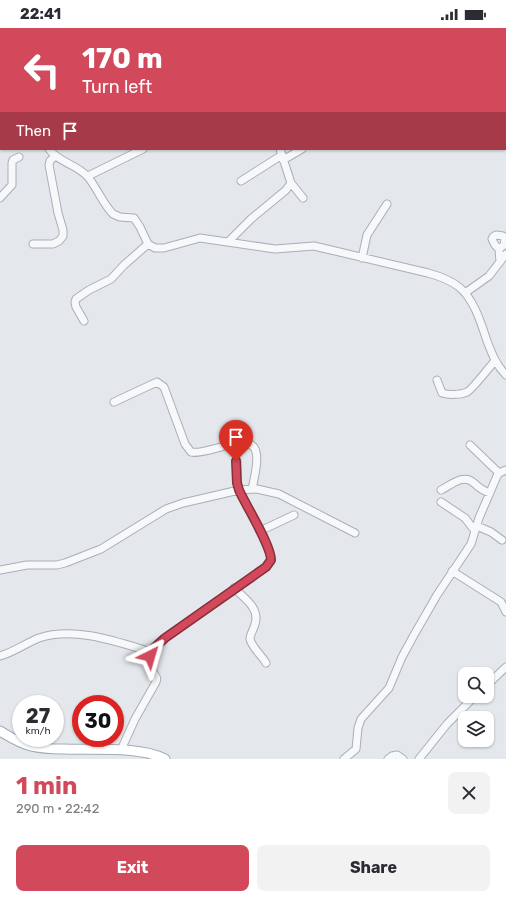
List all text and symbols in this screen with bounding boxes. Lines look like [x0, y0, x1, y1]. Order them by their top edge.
text: 22:41 [20, 5, 61, 23]
text: 170 m [82, 42, 163, 75]
icon: left [16, 44, 68, 96]
text: Turn left [82, 76, 152, 98]
icon: arrive [59, 120, 81, 142]
text: Then [16, 122, 51, 140]
pin [219, 420, 253, 461]
icon: arrive [225, 426, 247, 448]
position arrow [129, 635, 171, 677]
map controls [458, 667, 494, 747]
button: search [458, 667, 494, 703]
speed limit sign: 30 [72, 695, 124, 747]
text: 27 [26, 704, 50, 728]
button: layers [458, 711, 494, 747]
text: km/h [26, 725, 50, 737]
text: 1 min [16, 772, 77, 800]
button: close [448, 772, 490, 814]
text: 290 m · 22:42 [16, 801, 99, 816]
button: Exit [16, 845, 249, 891]
button: Share [257, 845, 490, 891]

